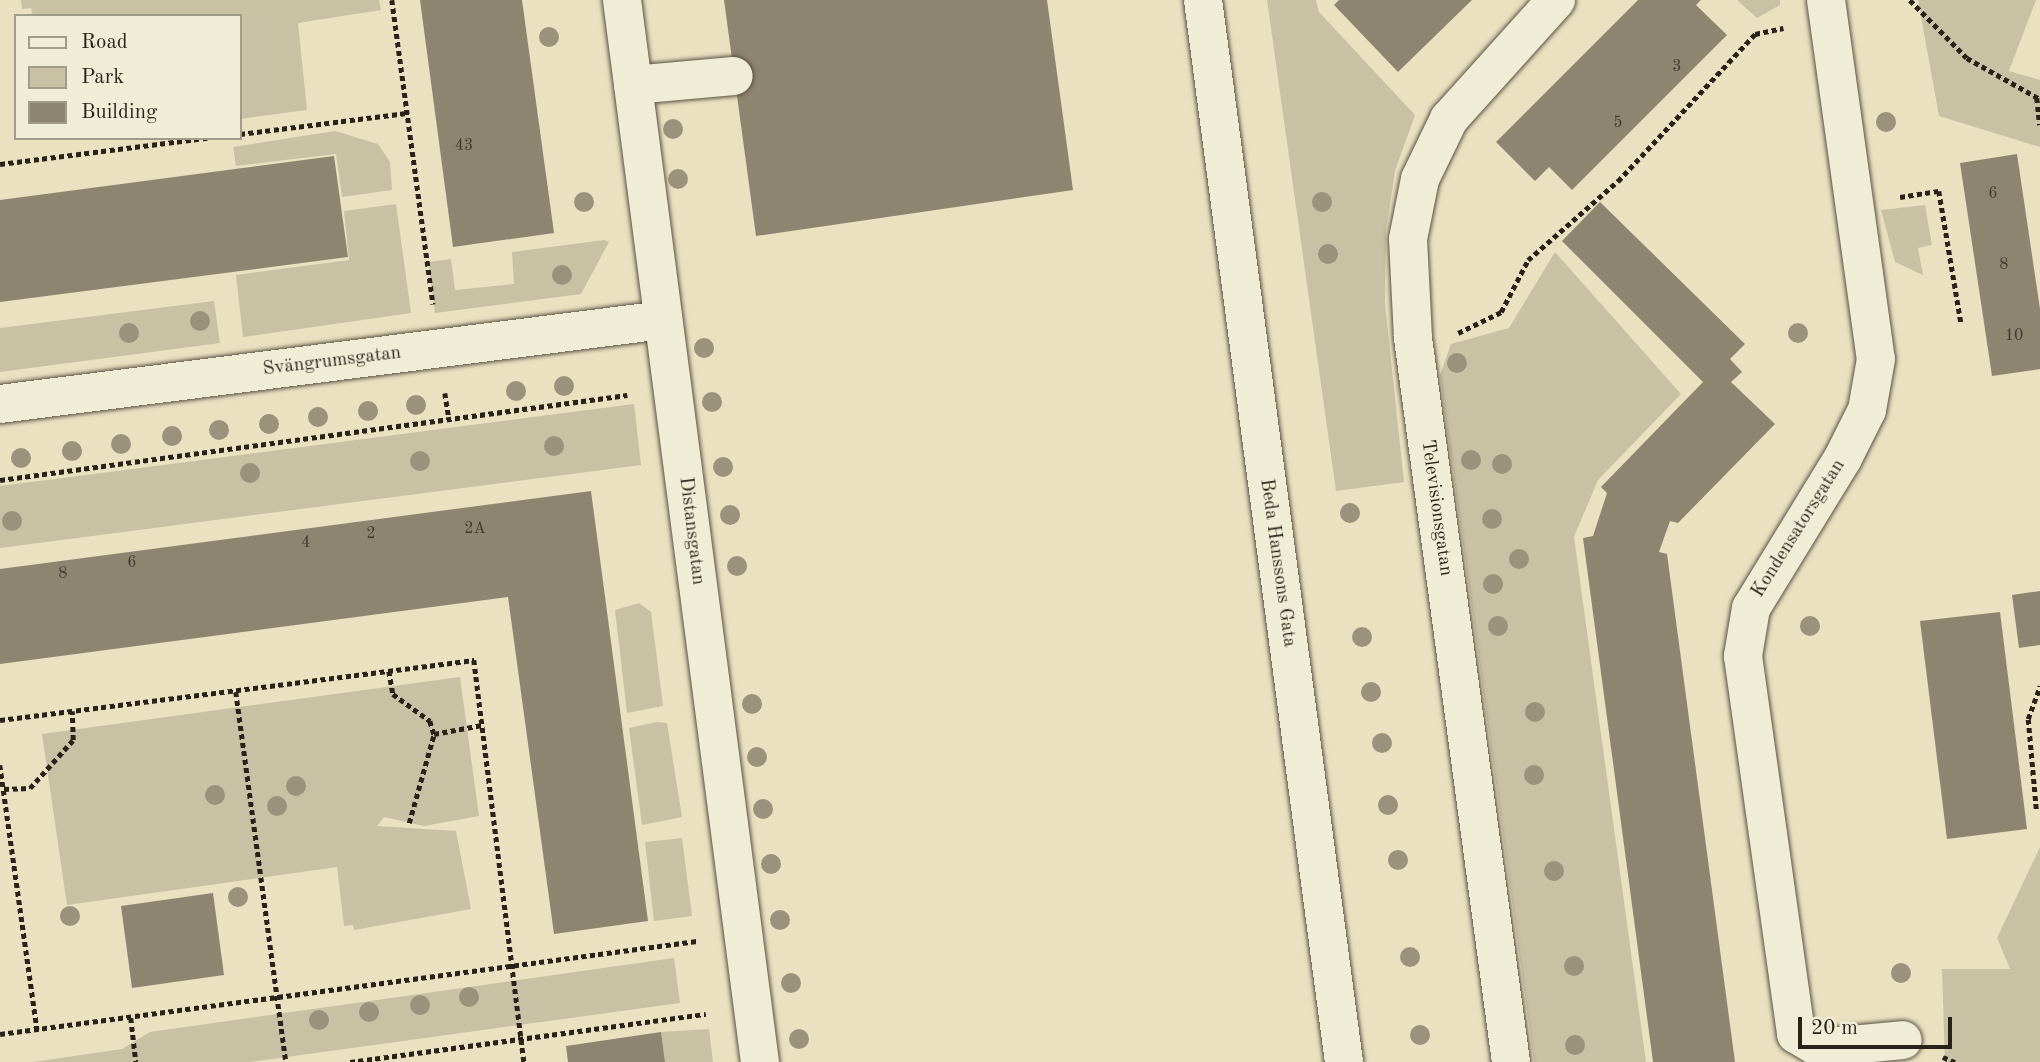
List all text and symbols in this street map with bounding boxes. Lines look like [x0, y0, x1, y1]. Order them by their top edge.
legend [14, 14, 242, 140]
text: Road [81, 32, 128, 53]
house number: 3 [1672, 57, 1682, 77]
text: Park [81, 67, 124, 88]
text: Building [81, 102, 157, 123]
house number: 5 [1613, 113, 1623, 133]
house number: 43 [455, 136, 473, 156]
house number: 6 [1988, 184, 1998, 204]
house number: 8 [1999, 255, 2009, 275]
house number: 10 [2005, 326, 2023, 346]
street label: Svängrumsgatan [262, 342, 402, 382]
street label: Televisionsgatan [1415, 438, 1457, 578]
street label: Kondensatorsgatan [1747, 456, 1851, 602]
street label: Distansgatan [673, 476, 709, 586]
street label: Beda Hanssons Gata [1254, 477, 1300, 649]
house number: 2A [464, 519, 486, 539]
house number: 2 [366, 524, 376, 544]
house number: 4 [301, 533, 311, 553]
house number: 6 [127, 553, 137, 573]
house number: 8 [58, 564, 68, 584]
scale bar [1802, 1002, 1956, 1046]
text: 20 m [1811, 1018, 1858, 1039]

